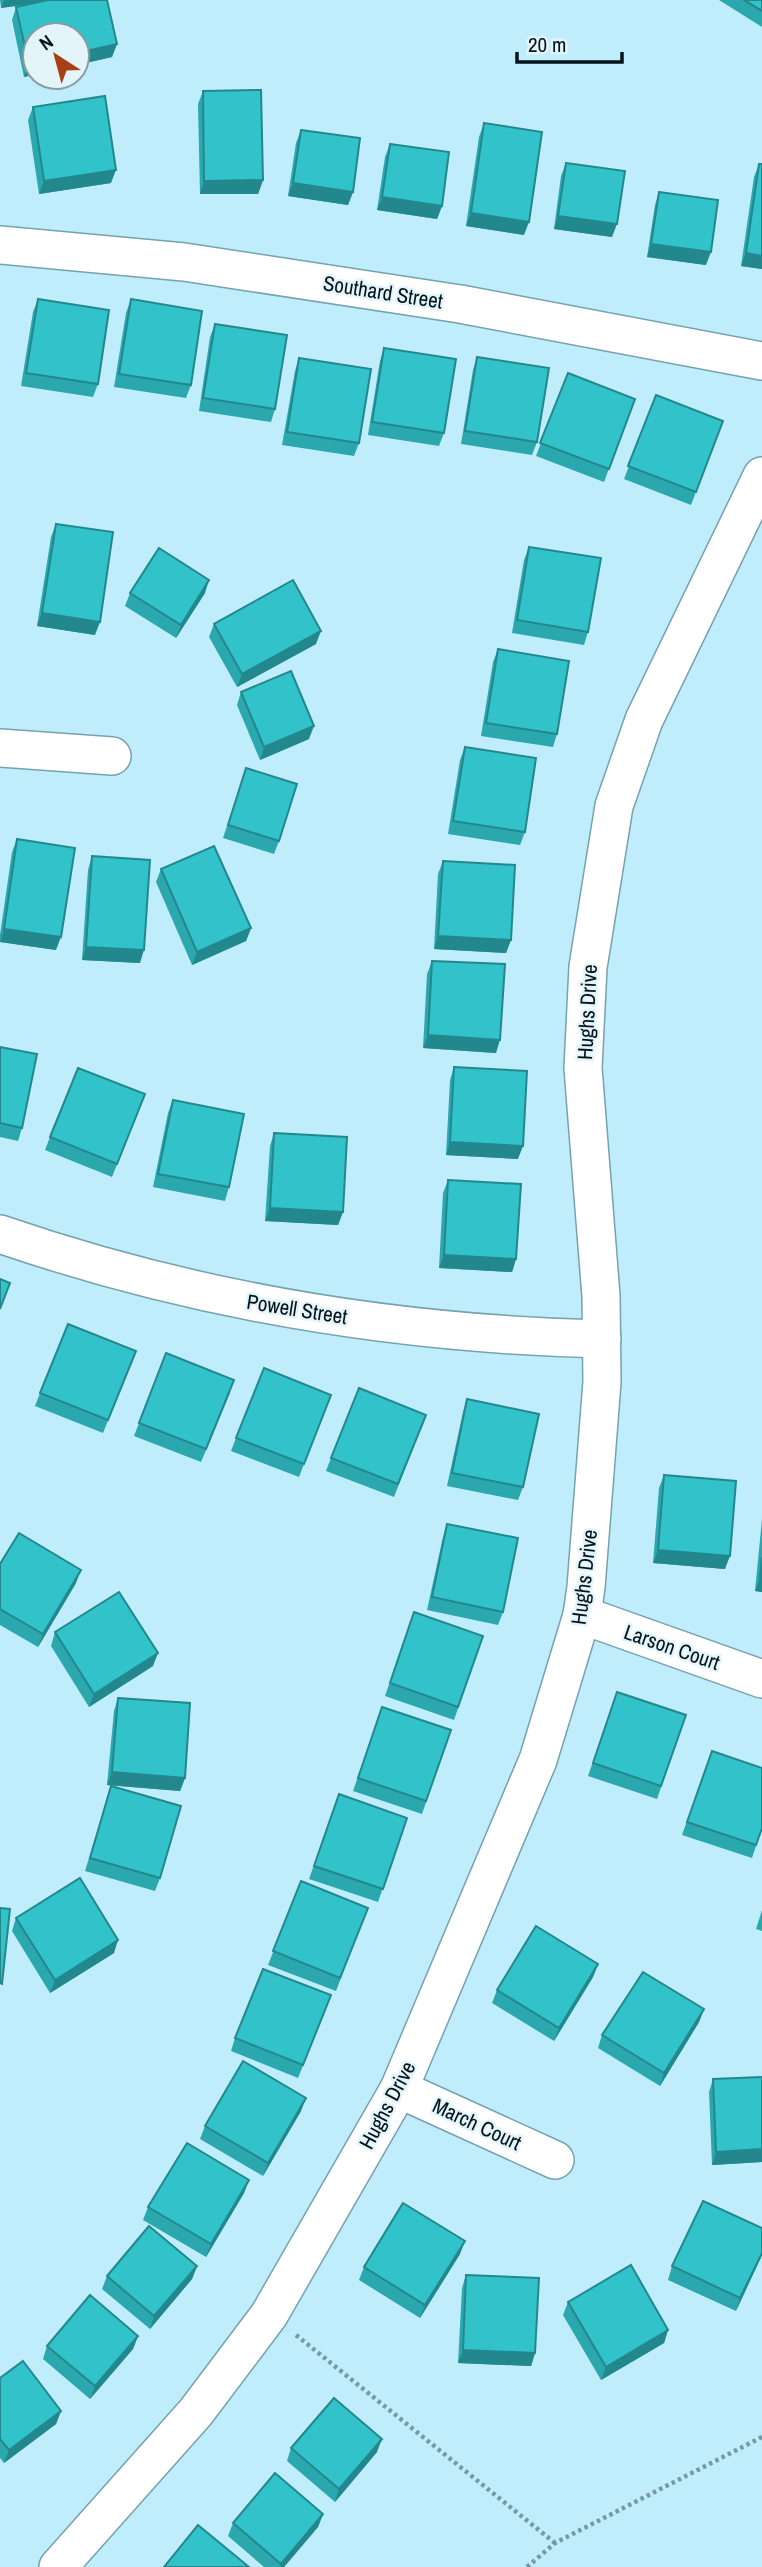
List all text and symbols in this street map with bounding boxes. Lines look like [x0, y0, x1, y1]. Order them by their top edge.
north arrow [21, 21, 91, 91]
scale bar [517, 21, 622, 65]
text: N [34, 28, 58, 56]
text: 20 m [528, 30, 566, 59]
street label: Southard Street [321, 268, 445, 316]
street label: Hughs Drive [570, 963, 604, 1061]
street label: Powell Street [245, 1287, 350, 1331]
street label: Hughs Drive [564, 1528, 604, 1626]
street label: Larson Court [620, 1617, 724, 1677]
street label: Hughs Drive [352, 2056, 422, 2154]
street label: March Court [428, 2091, 526, 2157]

